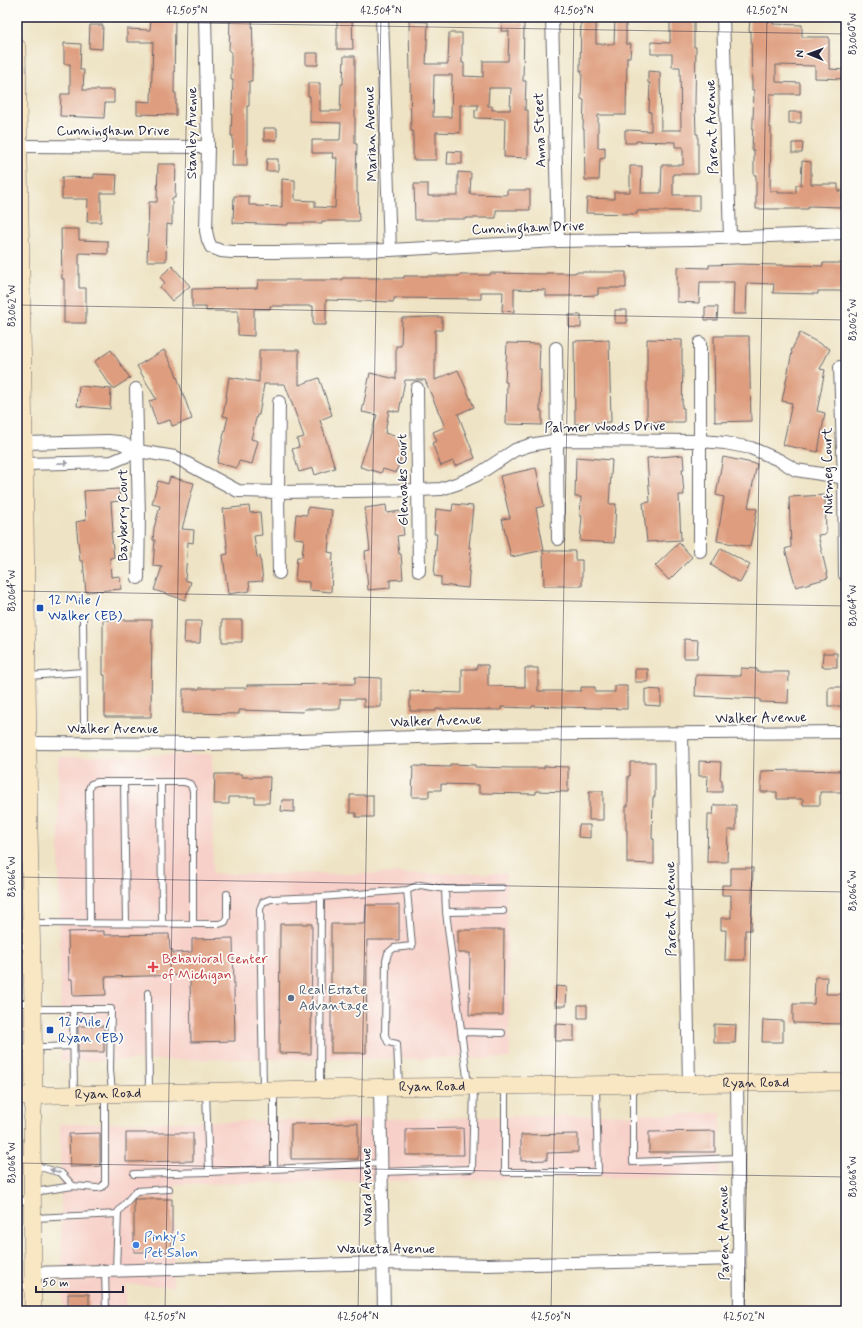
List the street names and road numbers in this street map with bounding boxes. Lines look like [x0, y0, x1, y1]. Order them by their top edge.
street label: Parent Avenue [701, 79, 723, 175]
street label: Stanley Avenue [183, 86, 201, 179]
street label: Marian Avenue [360, 86, 382, 182]
street label: Anna Street [530, 92, 550, 168]
street label: Cunningham Drive [56, 122, 170, 142]
street label: Cunningham Drive [471, 217, 585, 241]
street label: Palmer Woods Drive [544, 417, 666, 437]
street label: Nutmeg Court [818, 427, 838, 515]
street label: Glenoaks Court [393, 434, 413, 526]
street label: Bayberry Court [114, 468, 132, 561]
street label: Walker Avenue [715, 708, 807, 728]
street label: Walker Avenue [390, 710, 482, 732]
street label: Walker Avenue [67, 720, 159, 738]
street label: Parent Avenue [661, 861, 681, 957]
street label: Ryan Road [722, 1074, 789, 1092]
street label: Ryan Road [398, 1077, 465, 1096]
street label: Ryan Road [74, 1084, 141, 1104]
street label: Ward Avenue [357, 1148, 377, 1226]
street label: Parent Avenue [714, 1185, 734, 1281]
street label: Wauketa Avenue [337, 1240, 435, 1258]

